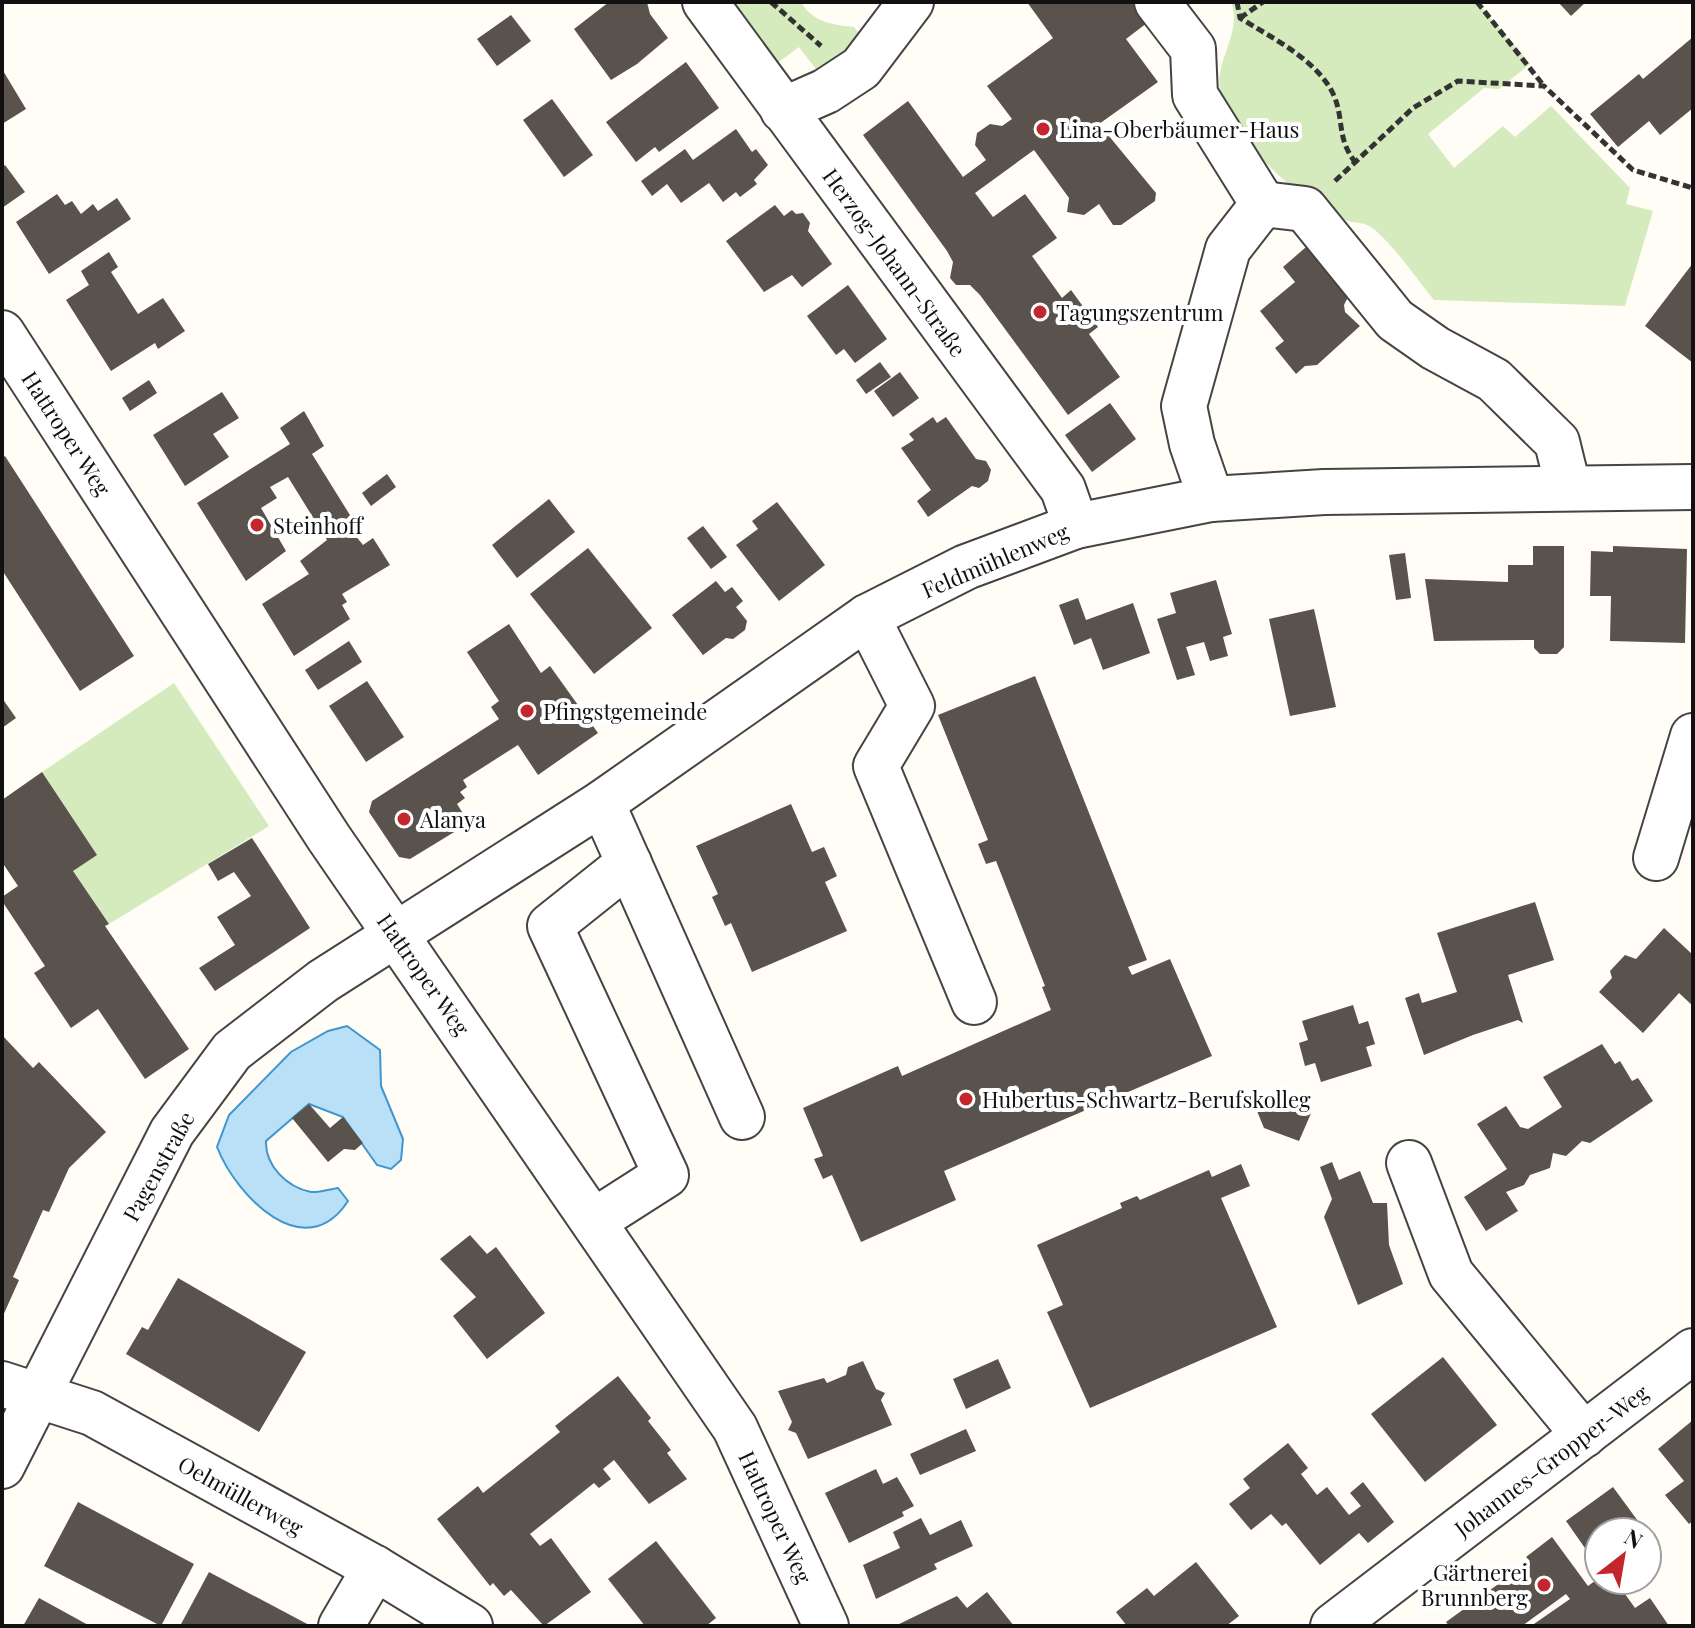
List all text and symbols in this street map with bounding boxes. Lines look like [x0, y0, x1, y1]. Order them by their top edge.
place label: Lina-Oberbäumer-Haus [1059, 114, 1299, 144]
marker: Lina-Oberbäumer-Haus [1034, 120, 1052, 138]
street label: Herzog-Johann-Straße [816, 162, 974, 362]
place label: Tagungszentrum [1056, 297, 1224, 327]
marker: Tagungszentrum [1031, 303, 1049, 321]
street label: Hattroper Weg [16, 365, 119, 501]
place label: Steinhoff [273, 510, 364, 540]
street label: Feldmühlenweg [917, 515, 1073, 604]
marker: Steinhoff [248, 516, 266, 534]
place label: Pfingstgemeinde [543, 696, 707, 726]
marker: Pfingstgemeinde [518, 702, 536, 720]
place label: Alanya [419, 804, 486, 834]
marker: Alanya [395, 810, 413, 828]
street label: Hattroper Weg [371, 907, 477, 1041]
place label: Hubertus-Schwartz-Berufskolleg [982, 1084, 1311, 1114]
marker: Hubertus-Schwartz-Berufskolleg [957, 1090, 975, 1108]
street label: Pagenstraße [115, 1106, 201, 1226]
street label: Johannes-Gropper-Weg [1447, 1377, 1654, 1543]
street label: Hattroper Weg [732, 1446, 820, 1588]
street label: Oelmüllerweg [173, 1448, 309, 1542]
north arrow [1583, 1516, 1663, 1596]
text: N [1619, 1521, 1648, 1555]
place label: Gärtnerei Brunnberg [1421, 1557, 1528, 1612]
marker: Gärtnerei Brunnberg [1535, 1576, 1553, 1594]

